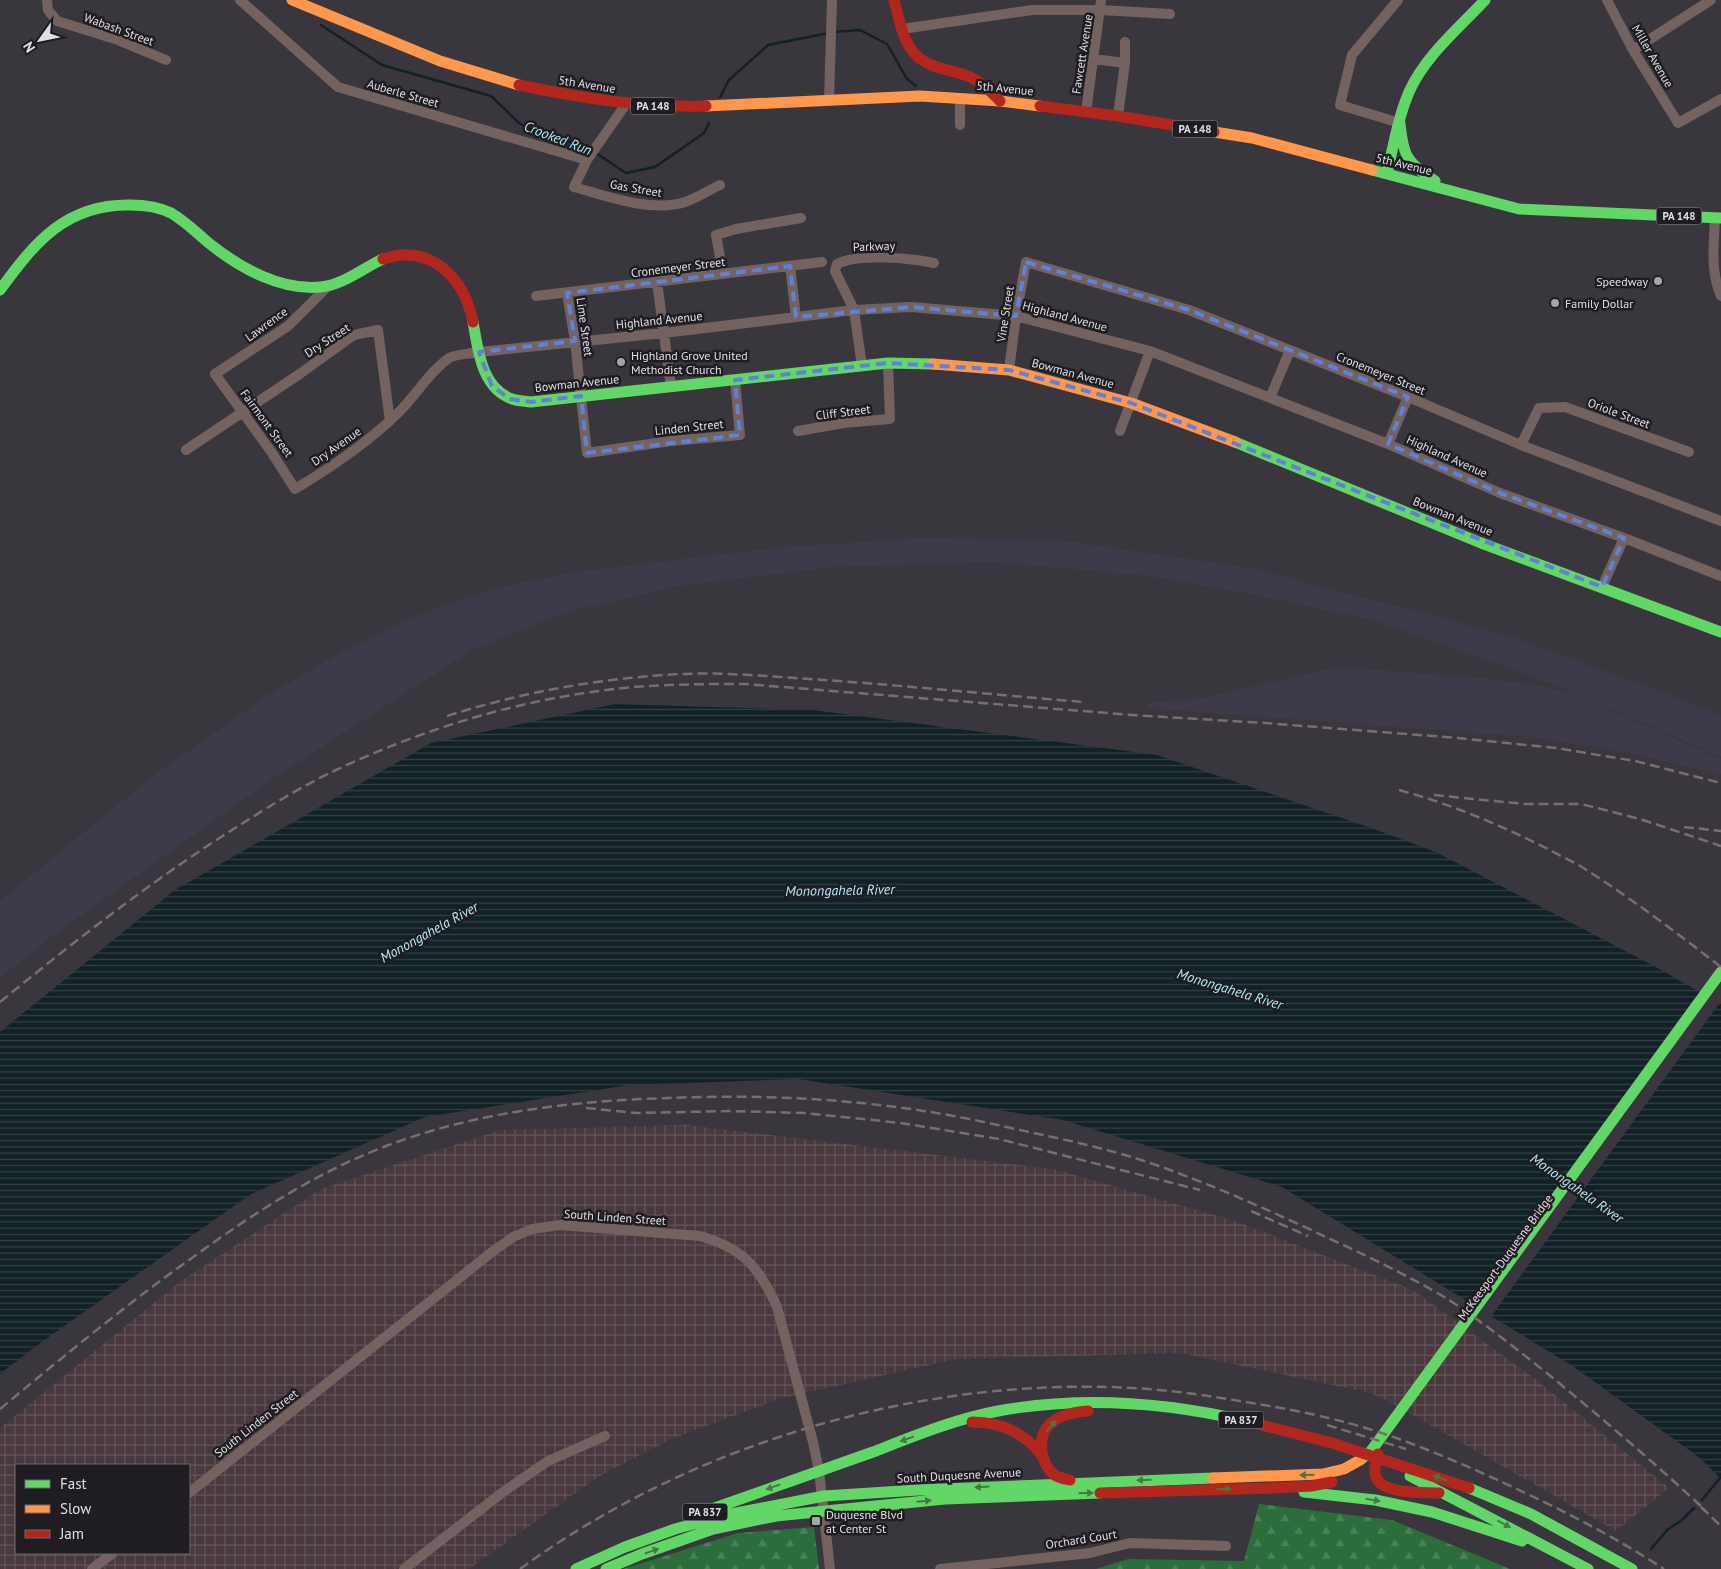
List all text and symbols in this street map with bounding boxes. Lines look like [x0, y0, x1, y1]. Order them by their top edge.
street label: Wabash Street [82, 9, 156, 49]
street label: Fawcett Avenue [1068, 13, 1096, 95]
north arrow [15, 15, 65, 65]
street label: Miller Avenue [1629, 22, 1677, 90]
text: N [19, 38, 39, 56]
street label: 5th Avenue [557, 72, 617, 96]
street label: Auberle Street [366, 76, 440, 110]
street label: 5th Avenue [976, 78, 1034, 98]
road number: PA 148 [630, 98, 676, 114]
water label: Crooked Run [522, 117, 594, 159]
road number: PA 148 [1172, 120, 1218, 138]
street label: 5th Avenue [1374, 150, 1434, 178]
street label: Gas Street [609, 176, 663, 200]
road number: PA 148 [1656, 208, 1702, 225]
street label: Parkway [853, 238, 896, 254]
street label: Cronemeyer Street [630, 254, 726, 280]
place label: Speedway [1596, 274, 1648, 289]
marker: Speedway [1652, 275, 1664, 287]
street label: Vine Street [993, 285, 1017, 344]
place label: Family Dollar [1565, 296, 1633, 311]
street label: Lime Street [573, 297, 597, 357]
street label: Highland Avenue [1021, 297, 1109, 335]
marker: Family Dollar [1549, 297, 1561, 309]
street label: Lawrence [242, 304, 290, 344]
street label: Highland Avenue [615, 308, 703, 332]
street label: Dry Street [302, 320, 352, 360]
place label: Highland Grove United Methodist Church [631, 348, 748, 377]
street label: Cronemeyer Street [1334, 348, 1428, 398]
street label: Bowman Avenue [1030, 355, 1116, 391]
marker: Highland Grove United Methodist Church [615, 356, 627, 368]
street label: Bowman Avenue [534, 371, 620, 395]
street label: Fairmont Street [237, 386, 297, 460]
street label: Oriole Street [1586, 395, 1652, 431]
street label: Cliff Street [815, 401, 871, 423]
street label: Linden Street [654, 416, 724, 438]
street label: Dry Avenue [308, 423, 364, 469]
street label: Highland Avenue [1404, 431, 1490, 481]
street label: Bowman Avenue [1411, 493, 1495, 539]
water label: Monongahela River [785, 880, 896, 900]
water label: Monongahela River [377, 897, 483, 966]
water label: Monongahela River [1175, 964, 1286, 1014]
water label: Monongahela River [1527, 1149, 1628, 1228]
street label: McKeesport-Duquesne Bridge [1454, 1191, 1556, 1323]
street label: South Linden Street [564, 1206, 666, 1228]
street label: South Linden Street [211, 1386, 301, 1460]
road number: PA 837 [1218, 1412, 1264, 1428]
one-way arrow [1045, 1420, 1056, 1432]
one-way arrow [899, 1435, 914, 1443]
legend [15, 1464, 190, 1554]
street label: South Duquesne Avenue [896, 1464, 1022, 1486]
one-way arrow [1299, 1471, 1315, 1479]
text: Fast [60, 1474, 87, 1493]
one-way arrow [1432, 1474, 1447, 1482]
one-way arrow [1136, 1477, 1152, 1485]
one-way arrow [974, 1483, 990, 1491]
one-way arrow [765, 1484, 780, 1492]
one-way arrow [1216, 1484, 1232, 1492]
one-way arrow [1078, 1489, 1094, 1497]
one-way arrow [916, 1497, 932, 1505]
one-way arrow [1366, 1497, 1382, 1505]
text: Slow [60, 1499, 91, 1518]
road number: PA 837 [682, 1504, 728, 1520]
place label: Duquesne Blvd at Center St [826, 1507, 903, 1536]
marker: Duquesne Blvd at Center St [810, 1515, 822, 1527]
one-way arrow [1496, 1520, 1511, 1528]
text: Jam [59, 1524, 84, 1543]
street label: Orchard Court [1044, 1526, 1118, 1552]
one-way arrow [644, 1547, 659, 1554]

